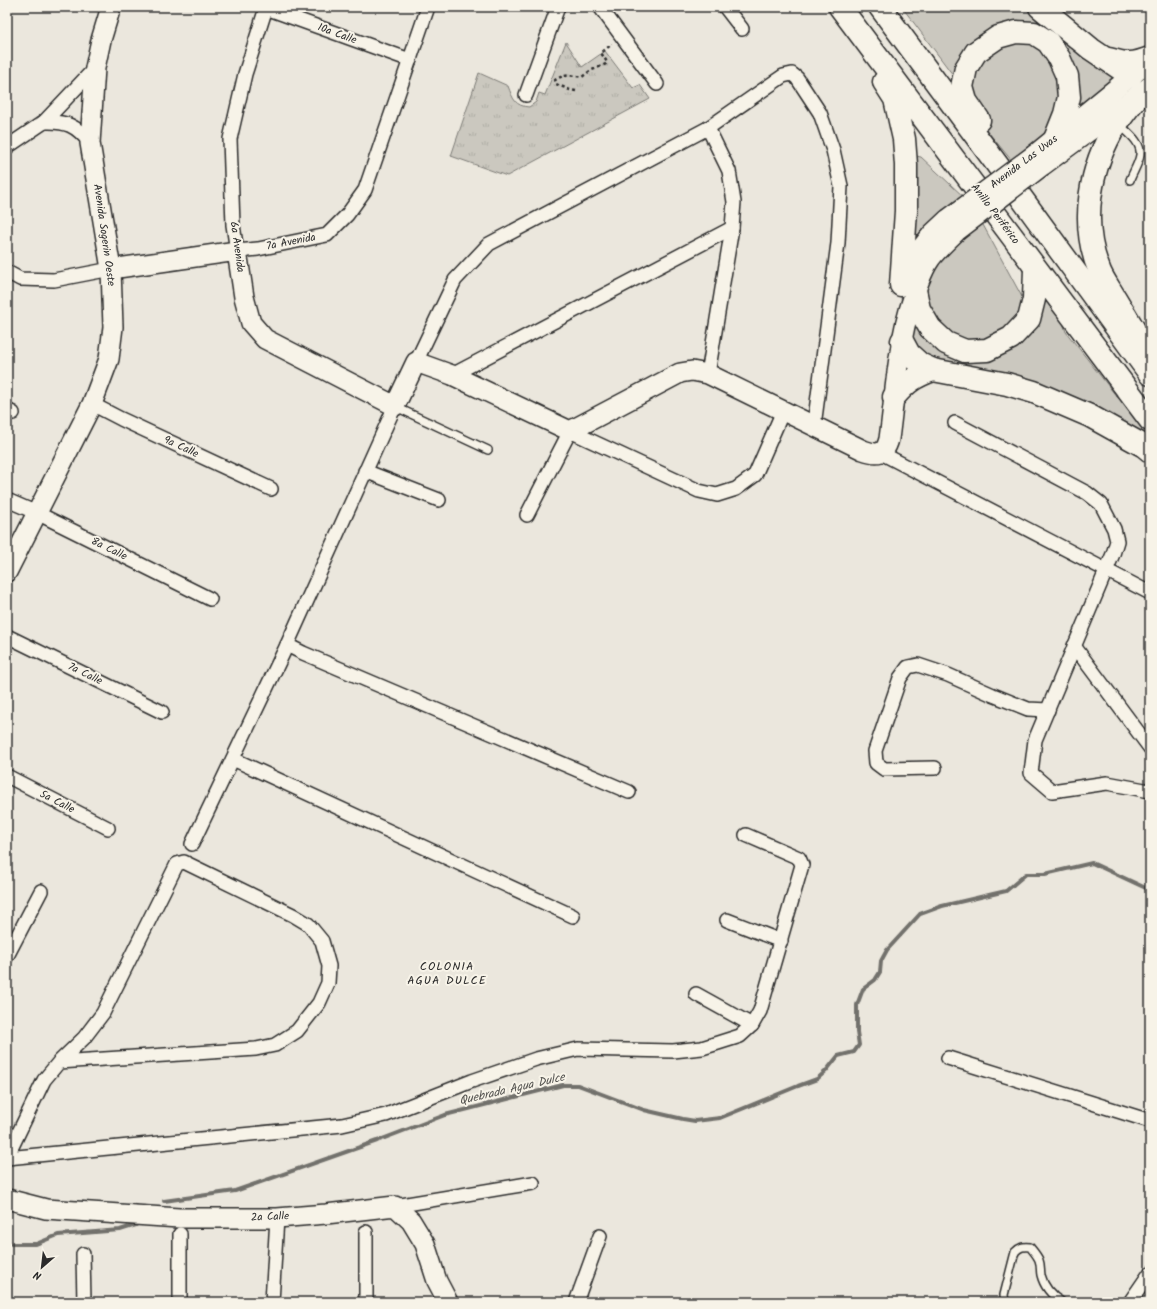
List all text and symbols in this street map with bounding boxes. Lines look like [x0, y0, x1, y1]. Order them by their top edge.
street label: 10a Calle [315, 19, 359, 49]
street label: Avenida Las Uvas [986, 130, 1062, 194]
street label: Anillo Periférico [966, 180, 1024, 248]
street label: Avenida Sogerin Oeste [88, 183, 120, 287]
street label: 6a Avenida [225, 220, 249, 274]
street label: 7a Avenida [265, 228, 317, 256]
street label: 9a Calle [160, 431, 202, 463]
street label: 8a Calle [88, 533, 130, 566]
street label: 7a Calle [65, 658, 105, 690]
street label: 5a Calle [36, 785, 78, 819]
district label: COLONIA AGUA DULCE [407, 957, 487, 990]
water label: Quebrada Agua Dulce [457, 1067, 568, 1110]
street label: 2a Calle [251, 1207, 289, 1227]
north arrow [22, 1247, 62, 1287]
text: N [30, 1265, 45, 1285]

